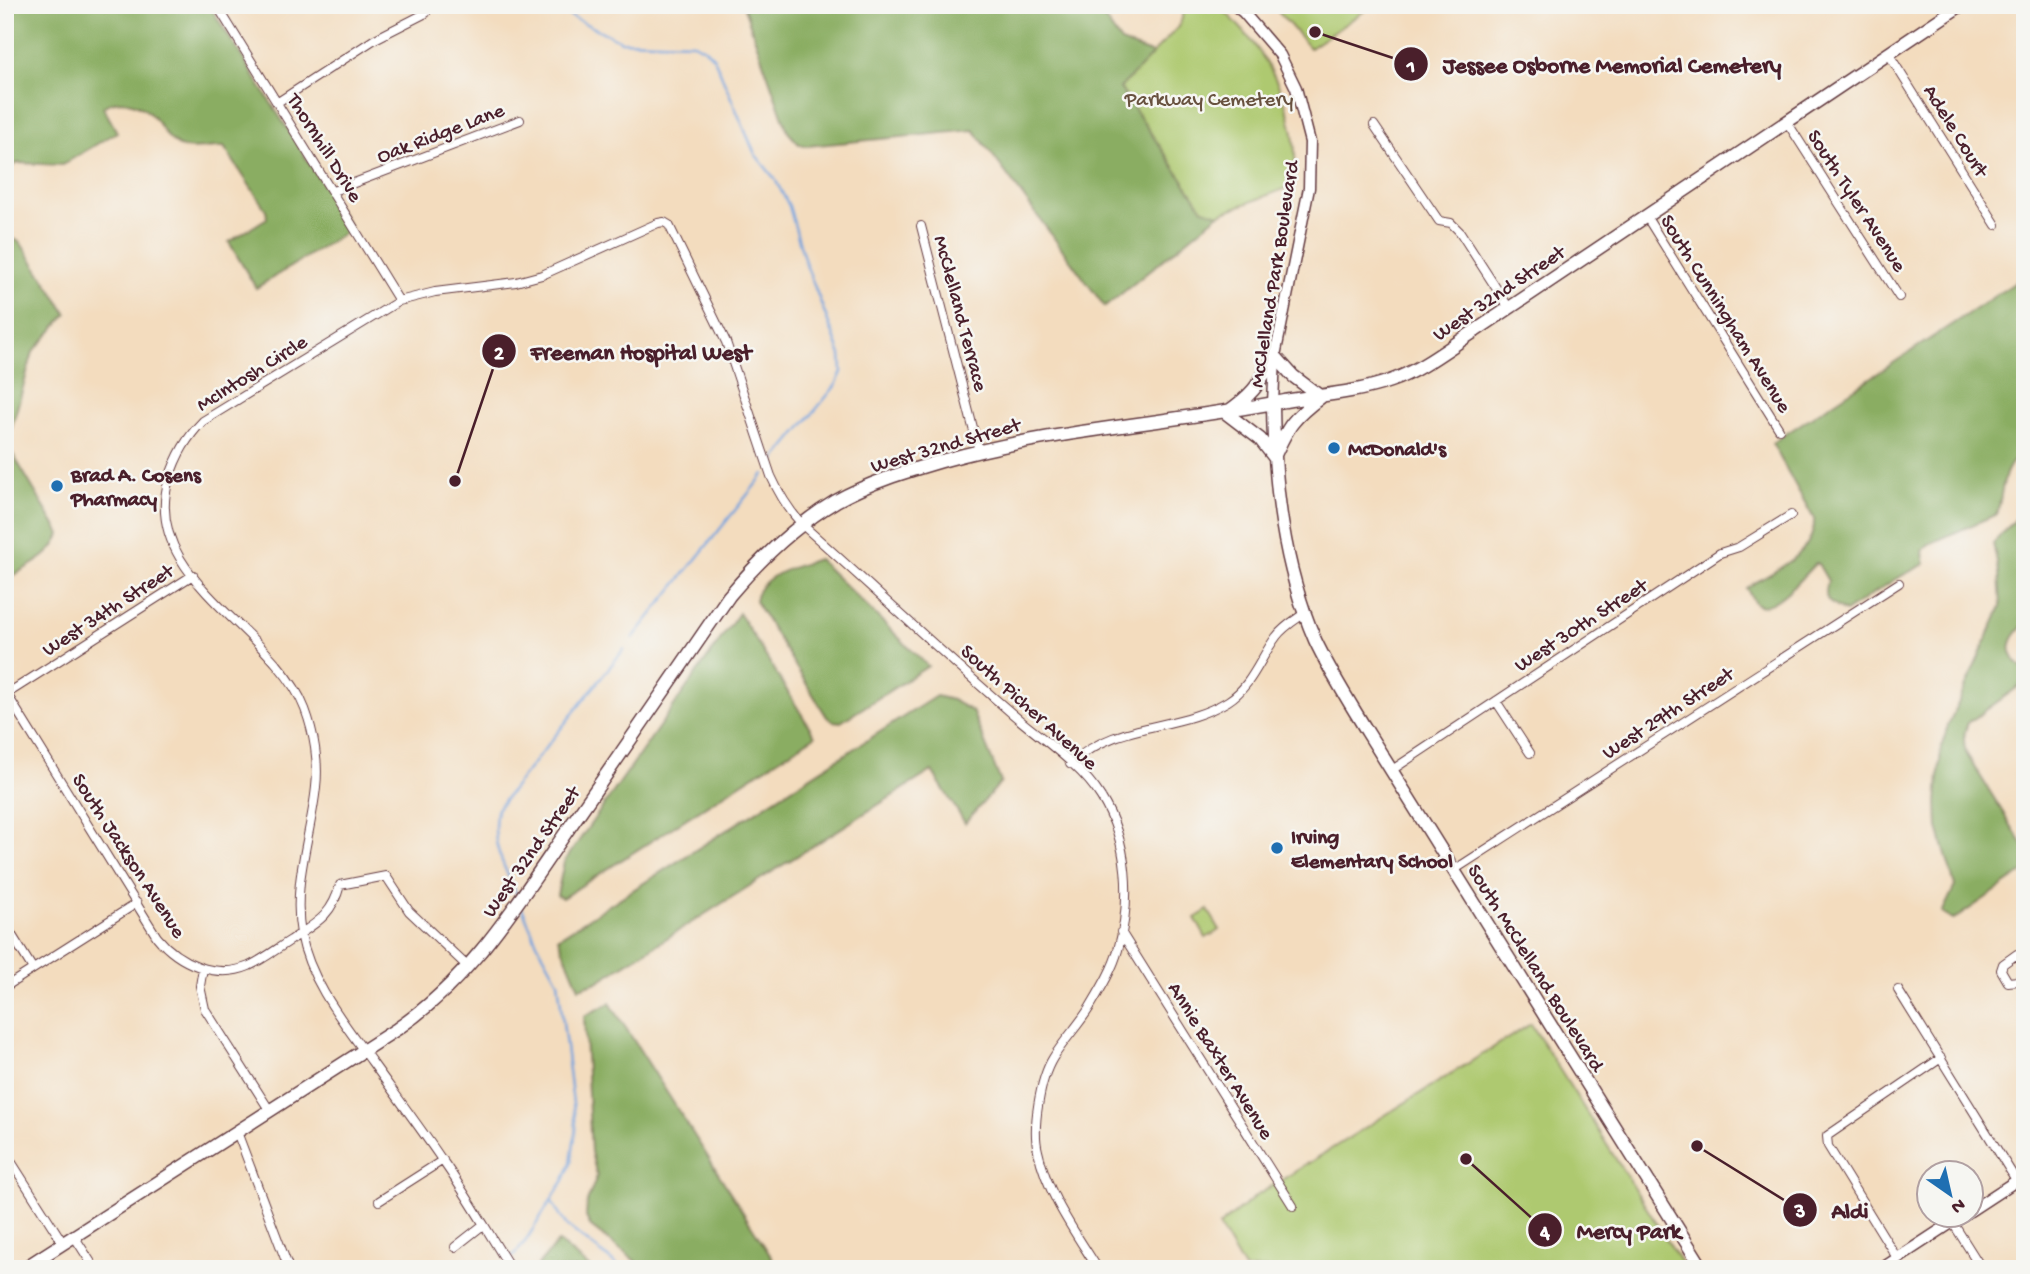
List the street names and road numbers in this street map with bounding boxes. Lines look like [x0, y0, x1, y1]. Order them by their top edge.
street label: Adele Court [1916, 81, 1994, 185]
street label: Thornhill Drive [279, 89, 367, 209]
street label: Oak Ridge Lane [374, 99, 510, 171]
street label: South Tyler Avenue [1800, 126, 1911, 279]
street label: McClelland Park Boulevard [1246, 158, 1307, 390]
street label: South Cunningham Avenue [1653, 211, 1796, 420]
street label: McClelland Terrace [926, 233, 992, 396]
street label: West 32nd Street [1429, 240, 1573, 348]
street label: McIntosh Circle [193, 330, 314, 419]
street label: West 32nd Street [868, 413, 1026, 481]
street label: West 34th Street [39, 559, 181, 664]
street label: West 30th Street [1511, 573, 1655, 679]
street label: South Picher Avenue [954, 640, 1102, 778]
street label: West 29th Street [1599, 662, 1741, 767]
street label: South Jackson Avenue [64, 770, 190, 945]
street label: West 32nd Street [478, 781, 589, 923]
street label: South McClelland Boulevard [1460, 861, 1609, 1079]
street label: Annie Baxter Avenue [1160, 978, 1278, 1146]

